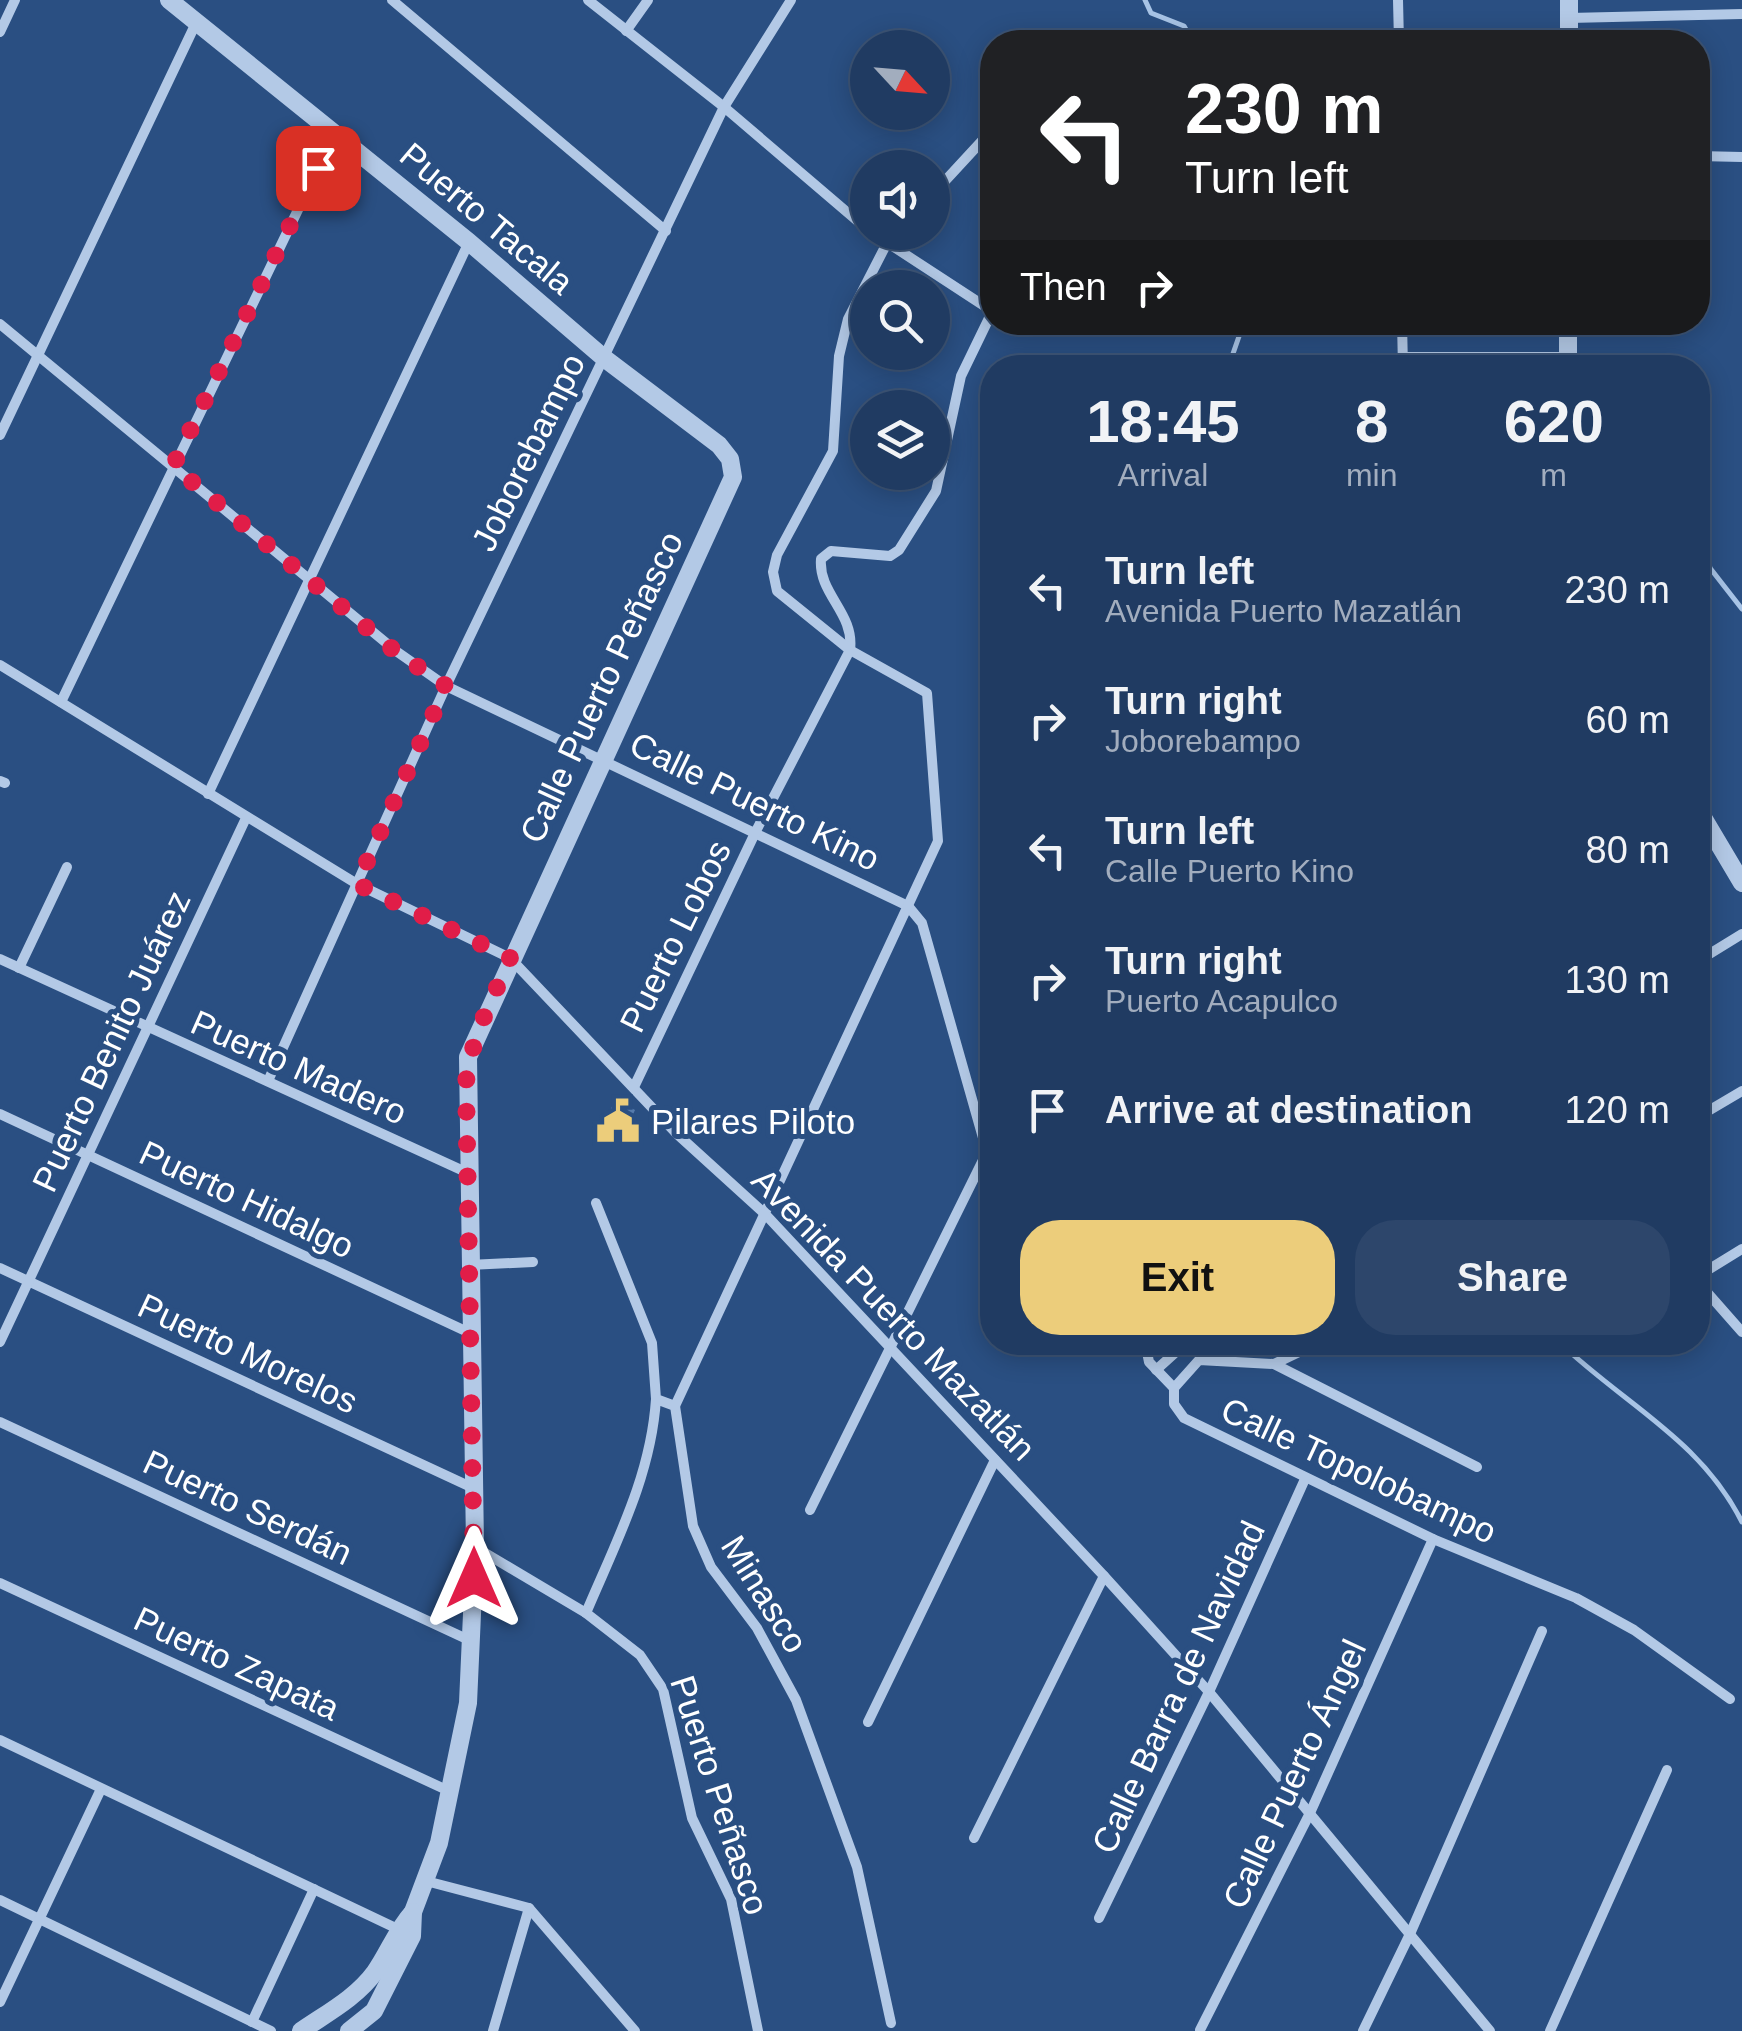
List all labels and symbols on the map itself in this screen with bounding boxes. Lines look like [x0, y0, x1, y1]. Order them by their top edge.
north arrow [850, 30, 950, 130]
pin [276, 126, 361, 211]
street label: Puerto Tacala [393, 134, 582, 302]
street label: Joborebampo [464, 347, 592, 557]
street label: Calle Puerto Peñasco [512, 525, 690, 849]
street label: Calle Puerto Kino [624, 724, 886, 878]
street label: Puerto Lobos [612, 834, 738, 1038]
street label: Puerto Benito Juárez [24, 885, 198, 1197]
street label: Puerto Madero [185, 1002, 413, 1132]
public building icon: Pilares Piloto [594, 1097, 642, 1145]
place label: Pilares Piloto [651, 1102, 855, 1141]
street label: Puerto Hidalgo [134, 1132, 360, 1266]
street label: Avenida Puerto Mazatlán [744, 1160, 1044, 1468]
street label: Puerto Morelos [132, 1285, 364, 1421]
street label: Calle Topolobampo [1215, 1389, 1503, 1551]
street label: Puerto Serdán [137, 1442, 359, 1572]
street label: Calle Barra de Navidad [1084, 1515, 1272, 1859]
position arrow [422, 1526, 526, 1630]
street label: Minasco [714, 1528, 816, 1660]
street label: Puerto Zapata [128, 1598, 346, 1728]
street label: Calle Puerto Ángel [1215, 1634, 1373, 1914]
street label: Puerto Peñasco [663, 1671, 777, 1919]

